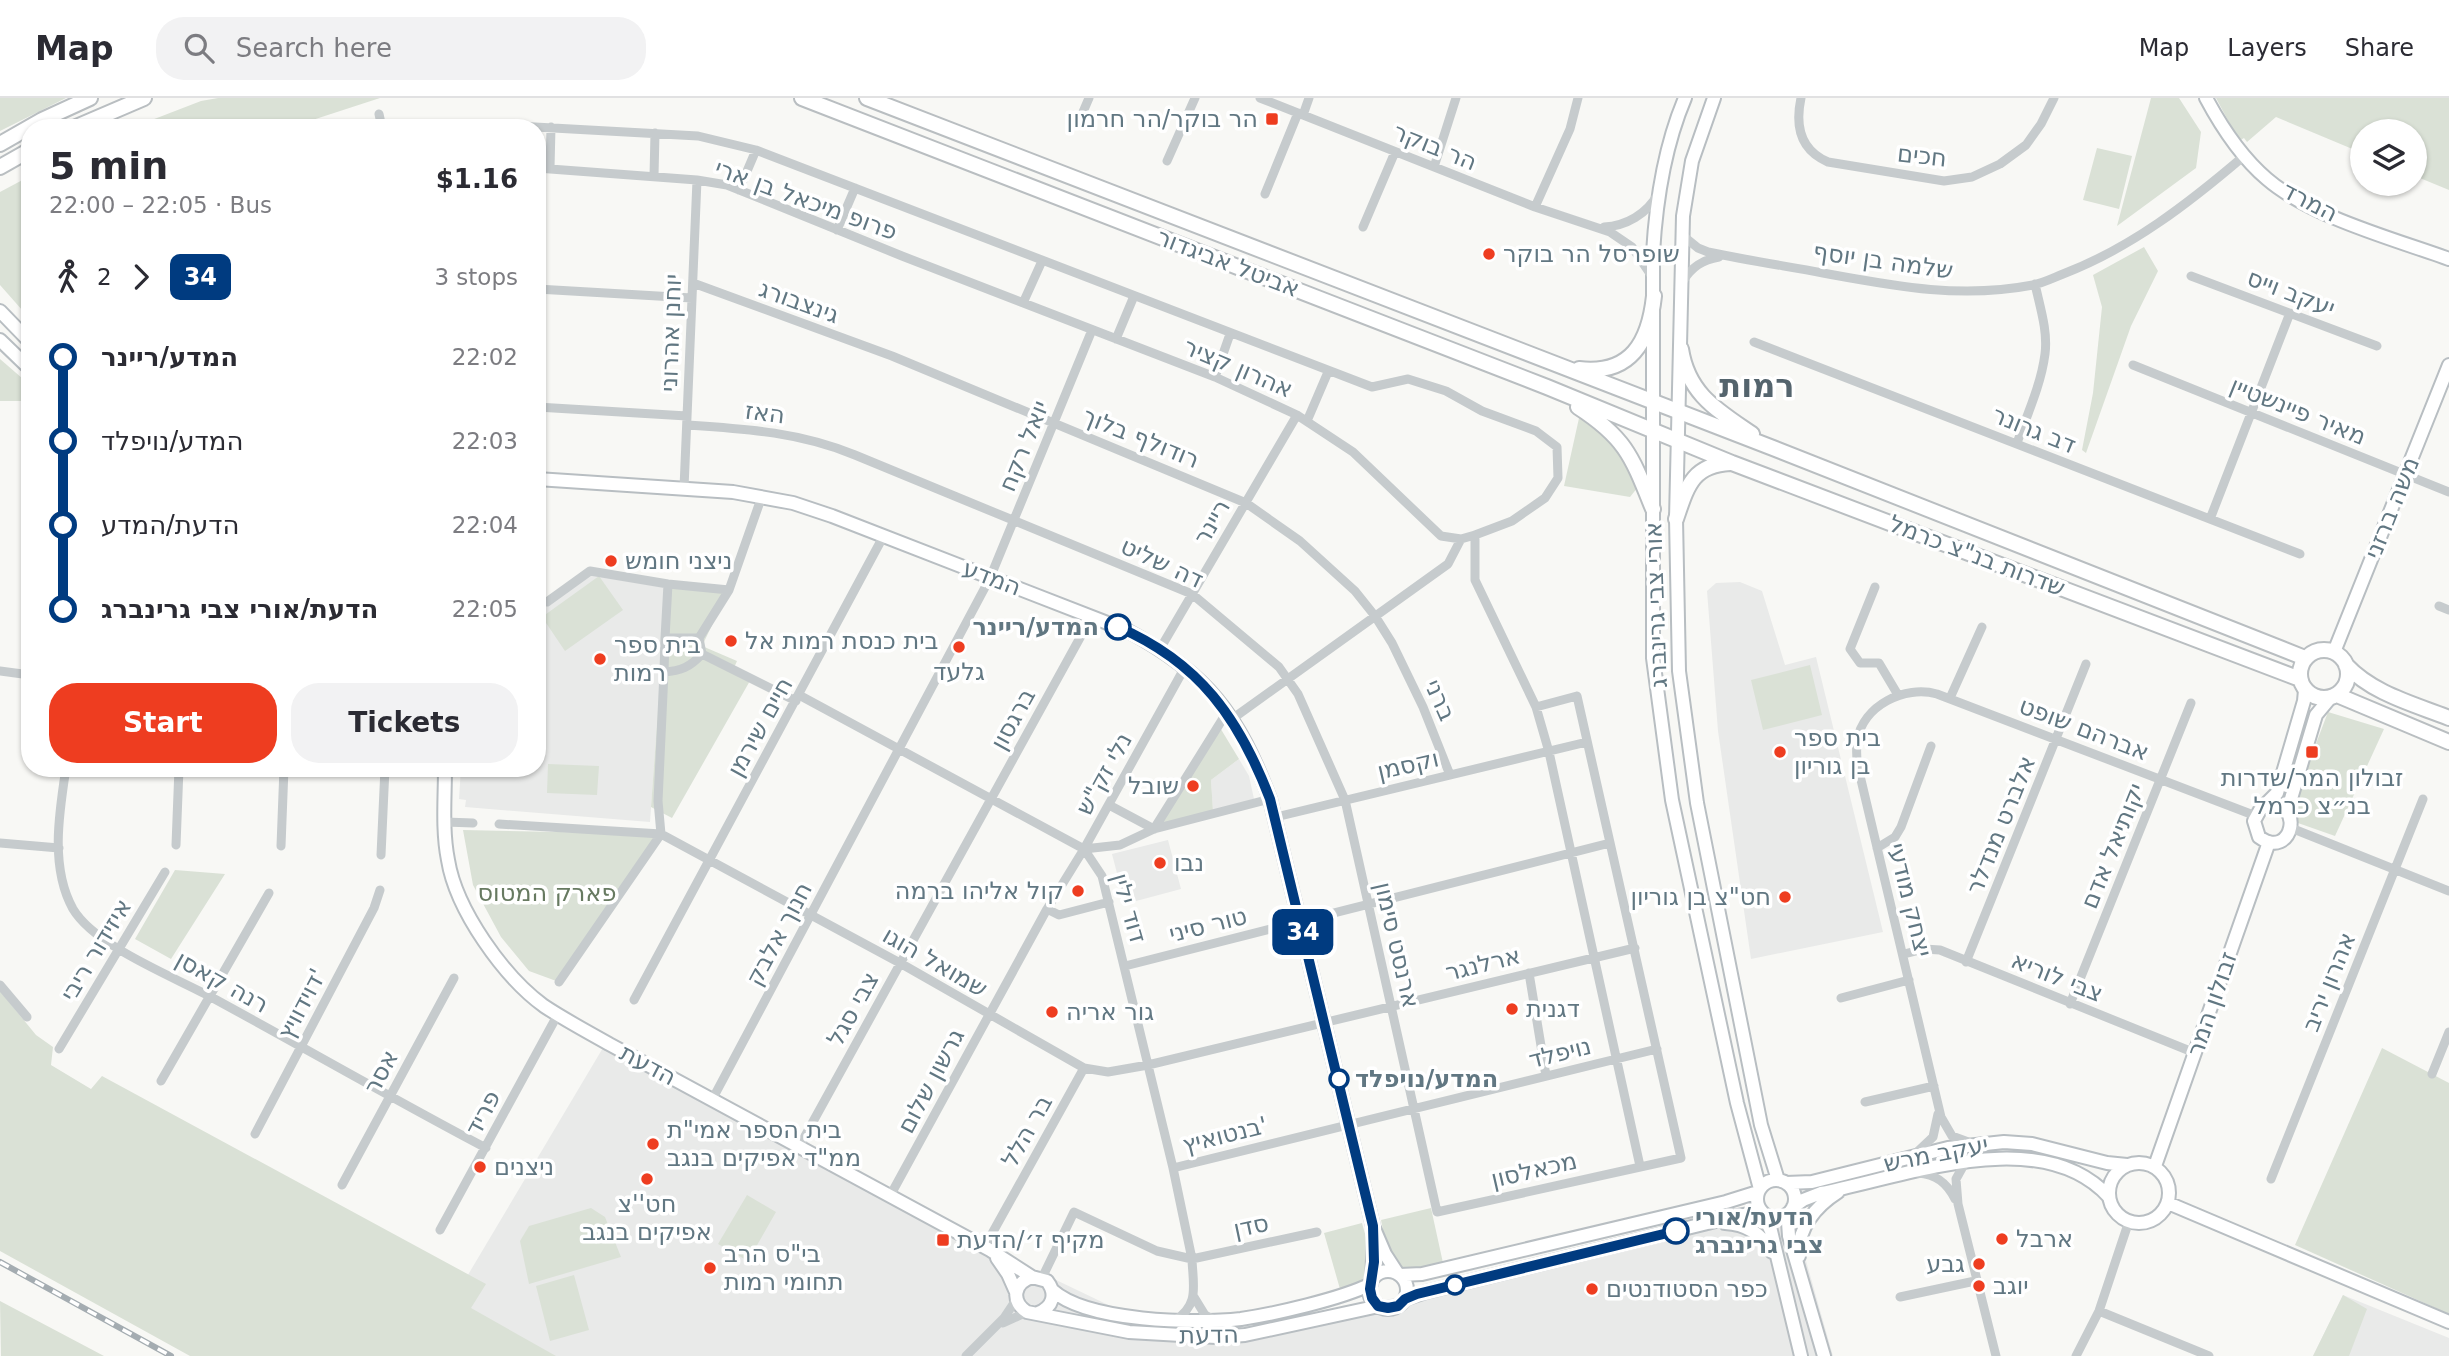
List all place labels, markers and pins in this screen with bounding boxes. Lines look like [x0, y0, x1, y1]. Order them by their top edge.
place label: הר בוקר/הר חרמון [1067, 105, 1258, 133]
marker: הר בוקר/הר חרמון [1264, 111, 1280, 127]
place label: שופרסל הר בוקר [1503, 240, 1680, 268]
marker: שופרסל הר בוקר [1481, 246, 1497, 262]
place label: ניצני חומש [625, 547, 732, 575]
marker: ניצני חומש [603, 553, 619, 569]
place label: המדע/ריינר [972, 613, 1099, 641]
marker: המדע/ריינר [1105, 614, 1131, 640]
place label: בית כנסת רמות אל [745, 627, 938, 655]
place label: בית ספר רמות [614, 631, 701, 687]
marker: בית כנסת רמות אל [723, 633, 739, 649]
marker: גלעד [951, 639, 967, 655]
marker: בית ספר רמות [592, 651, 608, 667]
place label: גלעד [933, 658, 985, 686]
place label: בית ספר בן גוריון [1794, 724, 1881, 780]
marker: בית ספר בן גוריון [1772, 744, 1788, 760]
marker: זבולון המר/שדרות בנ״צ כרמל [2304, 744, 2320, 760]
place label: זבולון המר/שדרות בנ״צ כרמל [2221, 764, 2403, 820]
place label: שובל [1128, 772, 1179, 800]
marker: שובל [1185, 778, 1201, 794]
place label: נבו [1174, 849, 1204, 877]
marker: נבו [1152, 855, 1168, 871]
place label: קול אליהו ברמה [895, 877, 1064, 905]
marker: קול אליהו ברמה [1070, 883, 1086, 899]
place label: חט"צ בן גוריון [1630, 883, 1771, 911]
marker: חט"צ בן גוריון [1777, 889, 1793, 905]
place label: דגנית [1526, 995, 1580, 1023]
place label: גור אריה [1066, 998, 1154, 1026]
marker: דגנית [1504, 1001, 1520, 1017]
marker: גור אריה [1044, 1004, 1060, 1020]
place label: המדע/נויפלד [1355, 1065, 1498, 1093]
marker: המדע/נויפלד [1329, 1069, 1349, 1089]
place label: בית הספר אמי"ת ממ"ד אפיקים בנגב [667, 1116, 861, 1172]
marker: בית הספר אמי"ת ממ"ד אפיקים בנגב [645, 1136, 661, 1152]
place label: ניצנים [494, 1153, 554, 1181]
marker: ניצנים [472, 1159, 488, 1175]
marker: חט''צ אפיקים בנגב [639, 1171, 655, 1187]
place label: חט''צ אפיקים בנגב [582, 1190, 712, 1246]
place label: הדעת/אורי צבי גרינברג [1695, 1203, 1824, 1259]
marker: הדעת/אורי צבי גרינברג [1663, 1218, 1689, 1244]
place label: ארבל [2016, 1225, 2073, 1253]
place label: מקיף ז׳/הדעת [957, 1226, 1105, 1254]
marker: ארבל [1994, 1231, 2010, 1247]
marker: מקיף ז׳/הדעת [935, 1232, 951, 1248]
place label: בי"ס הרב תחומי רמות [724, 1240, 843, 1296]
place label: גבע [1926, 1250, 1965, 1278]
marker: גבע [1971, 1256, 1987, 1272]
marker: בי"ס הרב תחומי רמות [702, 1260, 718, 1276]
place label: יוגב [1993, 1272, 2029, 1300]
unlabelled marker [1445, 1275, 1465, 1295]
place label: כפר הסטודנטים [1606, 1275, 1768, 1303]
marker: יוגב [1971, 1278, 1987, 1294]
marker: כפר הסטודנטים [1584, 1281, 1600, 1297]

